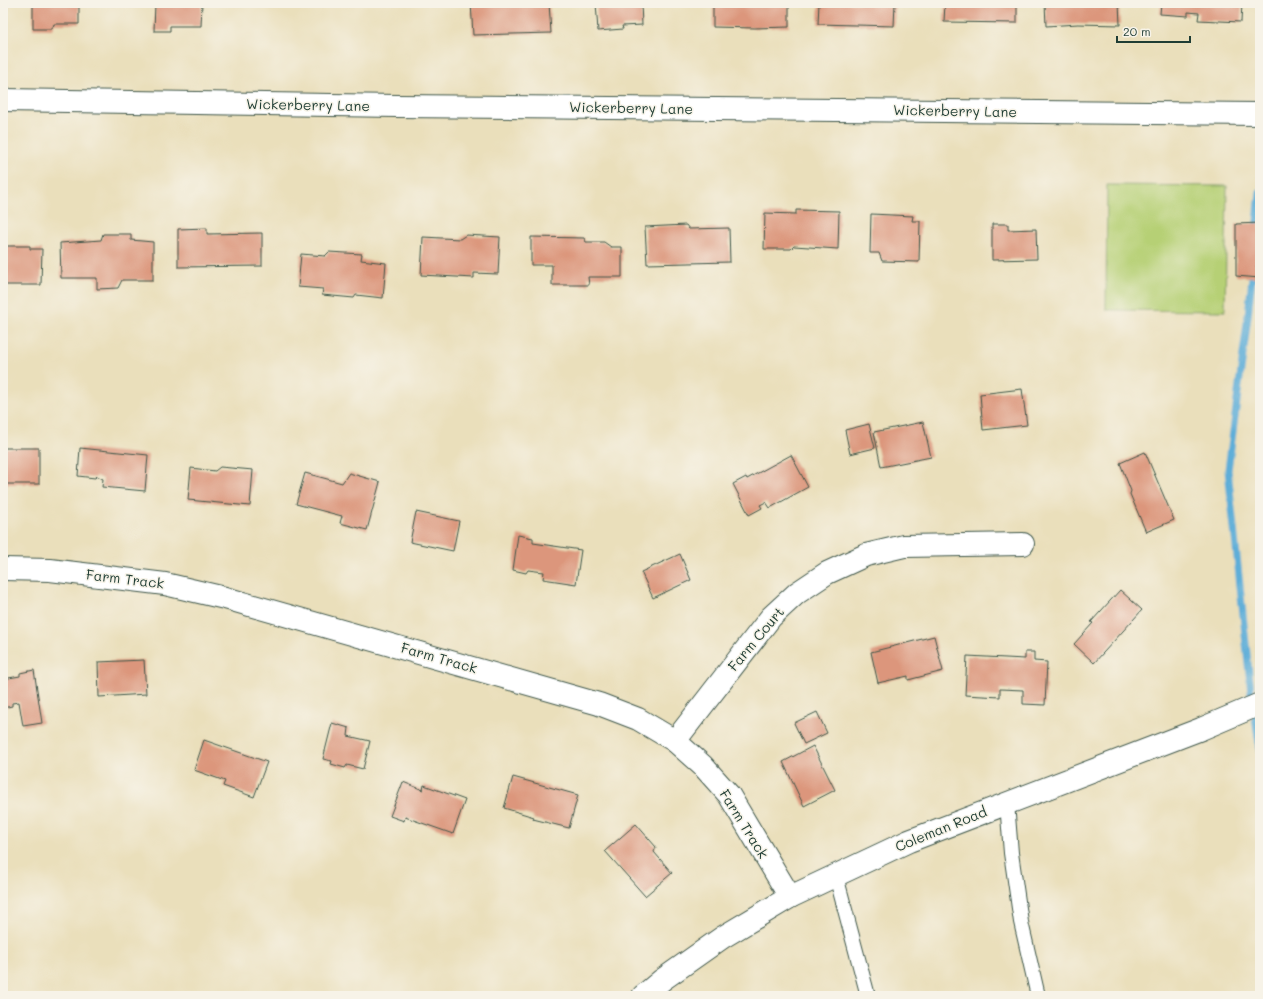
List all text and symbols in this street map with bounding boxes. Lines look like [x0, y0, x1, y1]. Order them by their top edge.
scale bar [1117, 18, 1190, 44]
text: 20 m [1123, 23, 1151, 39]
street label: Wickerberry Lane [246, 94, 370, 115]
street label: Wickerberry Lane [569, 97, 693, 118]
street label: Wickerberry Lane [893, 100, 1017, 121]
street label: Farm Track [85, 564, 165, 593]
street label: Farm Court [723, 603, 788, 675]
street label: Farm Track [399, 638, 479, 677]
street label: Farm Track [716, 785, 773, 862]
street label: Coleman Road [892, 801, 990, 856]

